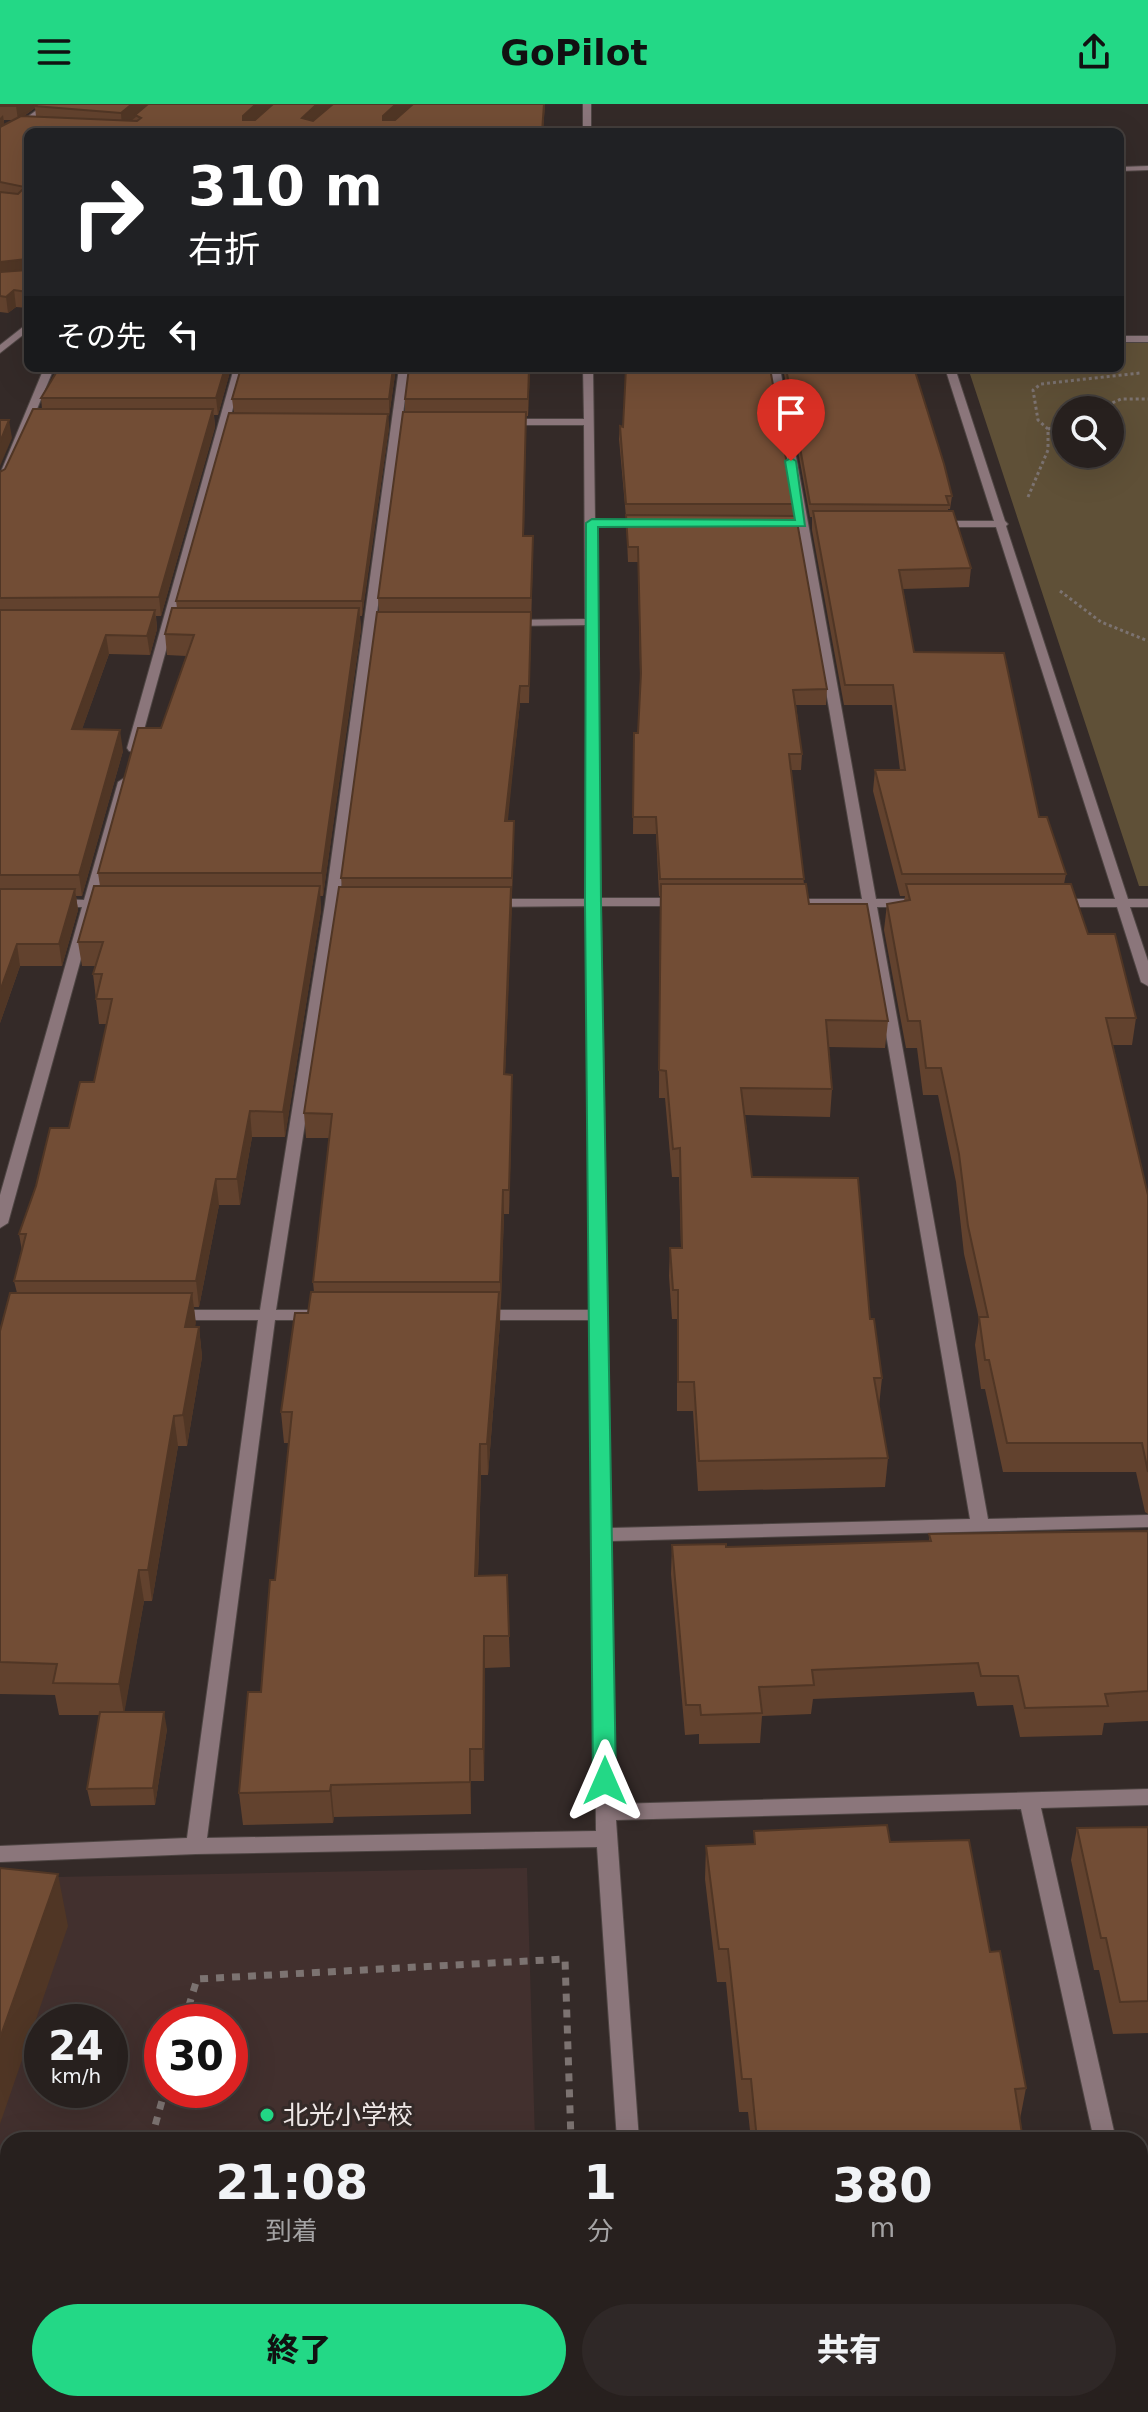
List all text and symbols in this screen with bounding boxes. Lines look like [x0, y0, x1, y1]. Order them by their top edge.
icon: menu [32, 30, 76, 74]
icon: share [1072, 30, 1116, 74]
text: GoPilot [500, 32, 648, 73]
text: 310 m [188, 153, 383, 218]
icon: right [56, 160, 160, 264]
text: 右折 [188, 229, 260, 270]
icon: left [162, 312, 206, 356]
text: その先 [56, 319, 146, 354]
pin [757, 379, 825, 461]
icon: arrive [769, 391, 813, 435]
map controls [1052, 396, 1124, 468]
button: search [1052, 396, 1124, 468]
position arrow [563, 1739, 647, 1823]
speed limit sign: 30 [144, 2004, 248, 2108]
text: 24 [48, 2023, 104, 2069]
text: km/h [51, 2064, 101, 2088]
place label: 北光小学校 [283, 2100, 413, 2130]
marker: 北光小学校 [258, 2106, 276, 2124]
text: 21:08 [215, 2154, 368, 2210]
text: 1 [584, 2154, 617, 2210]
text: 380 [832, 2157, 933, 2213]
text: m [870, 2213, 895, 2243]
text: 到着 [266, 2216, 318, 2246]
text: 分 [587, 2216, 613, 2246]
button: 終了 [32, 2304, 566, 2396]
button: 共有 [582, 2304, 1116, 2396]

